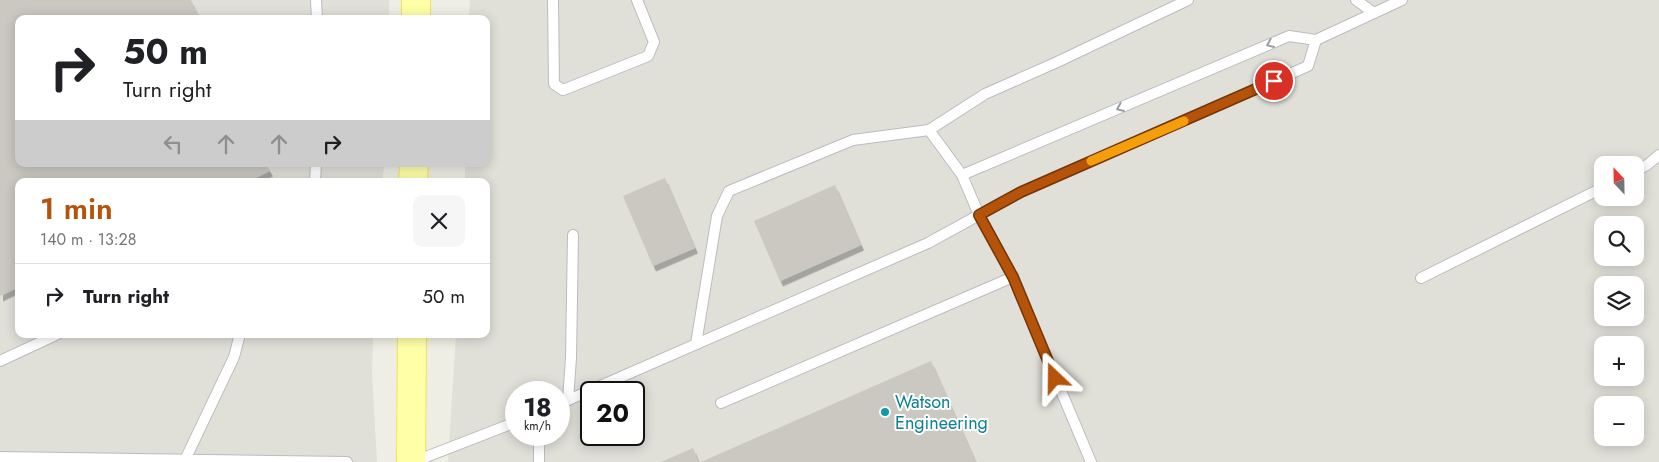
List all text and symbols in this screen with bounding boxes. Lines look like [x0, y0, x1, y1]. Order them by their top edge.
text: 50 m [123, 27, 208, 77]
icon: right [40, 35, 105, 100]
one-way arrow [1266, 38, 1275, 48]
pin [1253, 60, 1295, 102]
icon: arrive [1260, 67, 1288, 95]
text: Turn right [123, 73, 211, 105]
one-way arrow [1116, 101, 1125, 112]
icon: left [159, 130, 187, 158]
icon: ahead [212, 130, 240, 158]
icon: ahead [265, 130, 293, 158]
icon: right [318, 130, 346, 158]
north arrow [1594, 156, 1644, 206]
map controls [1594, 156, 1644, 446]
text: 1 min [40, 187, 113, 230]
button: close [413, 195, 465, 247]
button: search [1594, 216, 1644, 266]
text: 140 m · 13:28 [40, 228, 136, 251]
button: layers [1594, 276, 1644, 326]
icon: right [40, 282, 68, 310]
text: Turn right [83, 283, 169, 310]
text: 50 m [422, 283, 465, 310]
button: + [1594, 336, 1644, 386]
position arrow [1028, 351, 1080, 403]
speed limit sign: 20 [580, 381, 645, 446]
text: 18 [523, 389, 552, 425]
place label: Watson Engineering [895, 389, 988, 436]
button: − [1594, 396, 1644, 446]
marker: Watson Engineering [879, 406, 891, 418]
text: km/h [524, 417, 551, 435]

